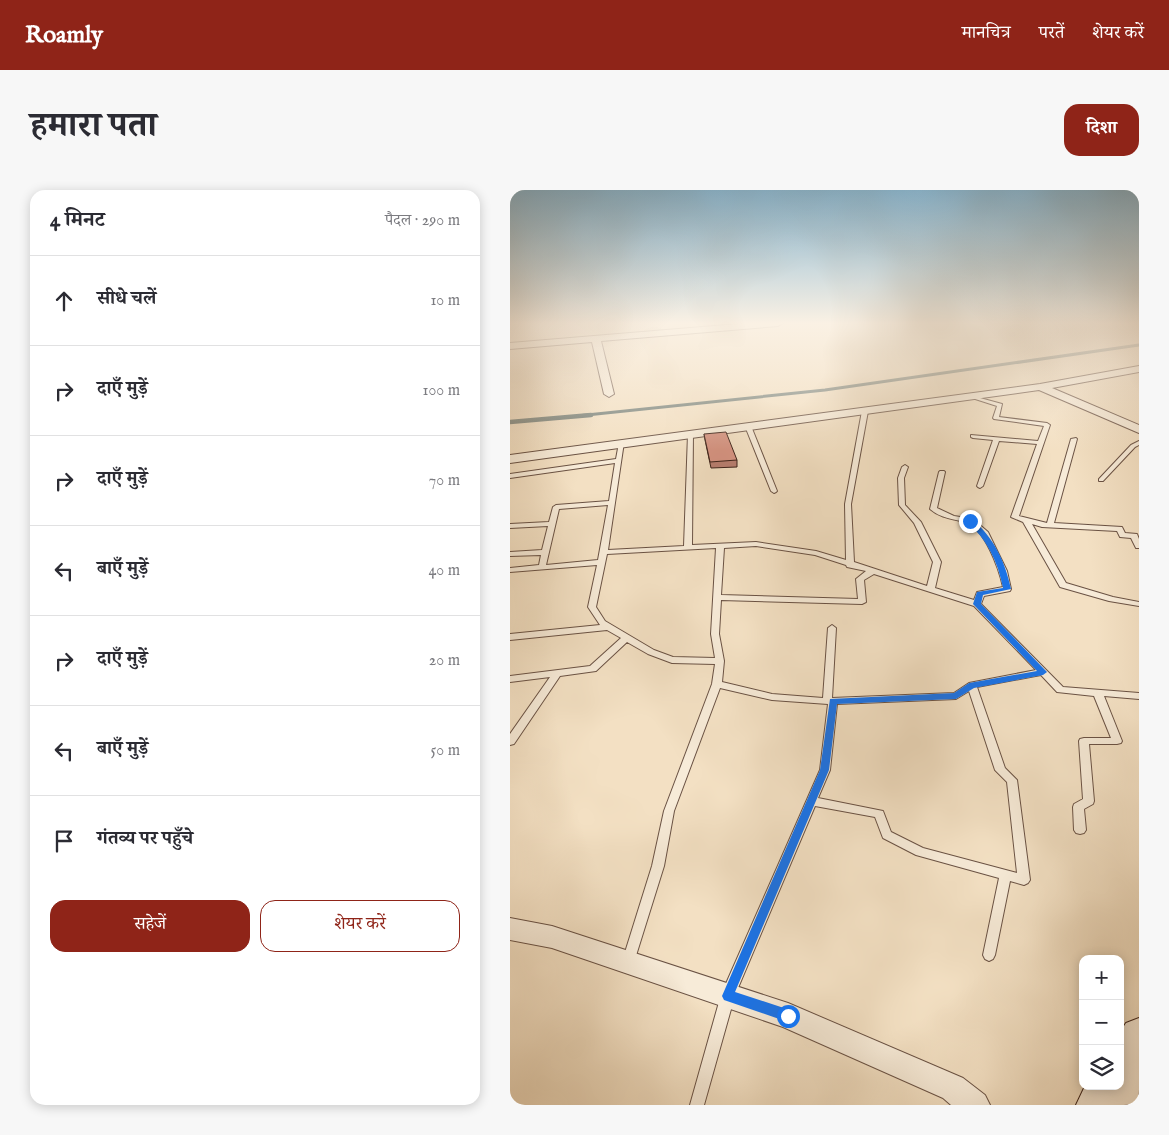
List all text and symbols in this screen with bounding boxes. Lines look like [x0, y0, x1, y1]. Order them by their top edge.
text: Roamly [25, 20, 103, 51]
text: मानचित्र [962, 22, 1011, 45]
text: परतें [1039, 22, 1064, 45]
text: शेयर करें [1092, 22, 1144, 45]
text: हमारा पता [30, 104, 157, 149]
button: दिशा [1064, 104, 1139, 156]
text: 4 मिनट [50, 207, 105, 234]
text: पैदल · 290 m [385, 211, 460, 231]
icon: ahead [50, 287, 78, 315]
text: सीधे चलें [97, 287, 156, 311]
text: 10 m [430, 291, 460, 311]
icon: right [50, 377, 78, 405]
text: दाएँ मुड़ें [97, 377, 148, 401]
text: 100 m [423, 381, 460, 401]
icon: right [50, 467, 78, 495]
text: दाएँ मुड़ें [97, 467, 148, 491]
text: 70 m [429, 471, 460, 491]
route end [959, 510, 982, 533]
icon: left [50, 557, 78, 585]
text: बाएँ मुड़ें [97, 557, 148, 581]
text: 40 m [428, 561, 460, 581]
icon: right [50, 647, 78, 675]
text: दाएँ मुड़ें [97, 647, 148, 671]
text: 20 m [429, 651, 460, 671]
icon: left [50, 737, 78, 765]
text: बाएँ मुड़ें [97, 737, 148, 761]
text: 50 m [431, 741, 460, 761]
icon: arrive [50, 827, 78, 855]
text: गंतव्य पर पहुँचे [97, 827, 193, 851]
button: सहेजें [50, 900, 250, 952]
button: शेयर करें [260, 900, 460, 952]
map controls [1079, 955, 1124, 1090]
button: + [1079, 955, 1124, 1000]
button: − [1079, 1000, 1124, 1045]
route start [777, 1005, 800, 1028]
button: layers [1079, 1045, 1124, 1090]

